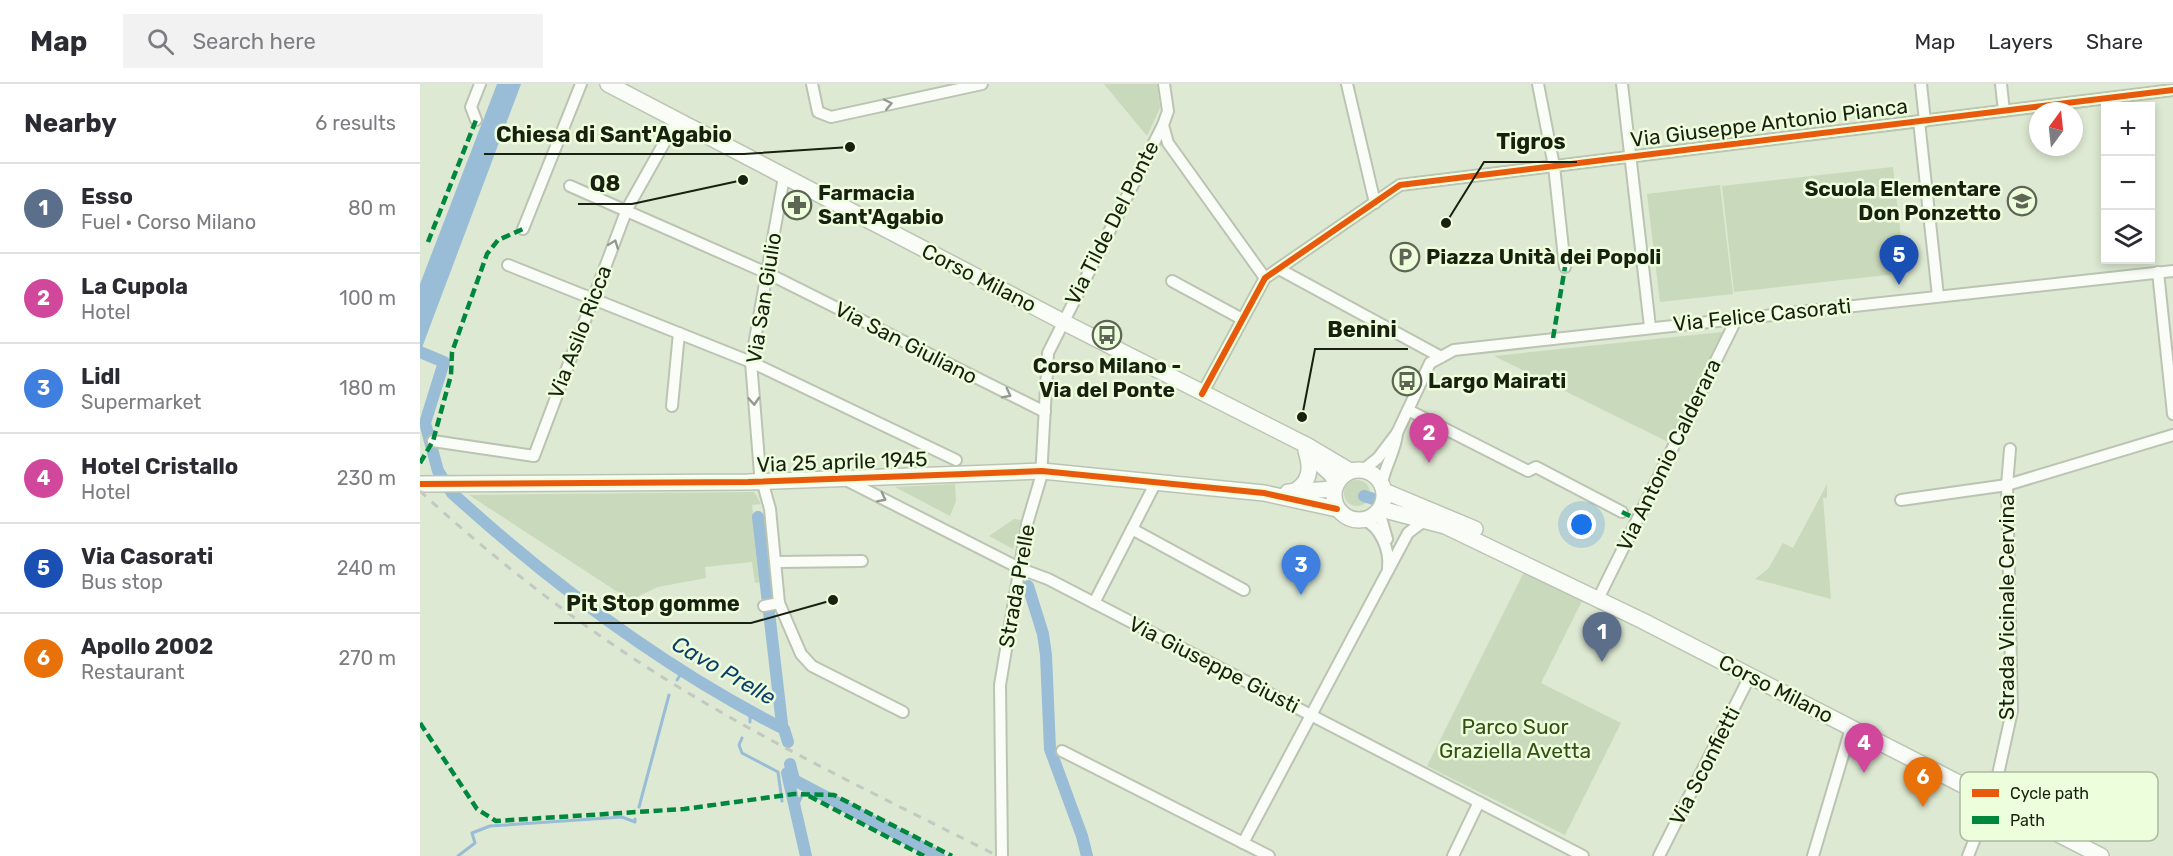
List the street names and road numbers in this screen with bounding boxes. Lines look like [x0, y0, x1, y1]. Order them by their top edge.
street label: Via Giuseppe Antonio Pianca [1629, 93, 1909, 152]
street label: Via Tilde Del Ponte [1059, 136, 1164, 309]
street label: Via San Giulio [741, 231, 786, 365]
street label: Corso Milano [918, 238, 1041, 317]
street label: Via Asilo Ricca [543, 262, 616, 402]
street label: Via Felice Casorati [1672, 293, 1852, 336]
street label: Via San Giuliano [831, 296, 982, 389]
street label: Via Antonio Calderara [1611, 355, 1726, 555]
street label: Via 25 aprile 1945 [756, 446, 928, 477]
street label: Strada Vicinale Cervina [1994, 494, 2019, 720]
street label: Strada Prelle [993, 522, 1040, 650]
street label: Via Giuseppe Giusti [1125, 611, 1304, 718]
street label: Corso Milano [1715, 649, 1838, 728]
street label: Via Sconfietti [1664, 702, 1745, 829]

